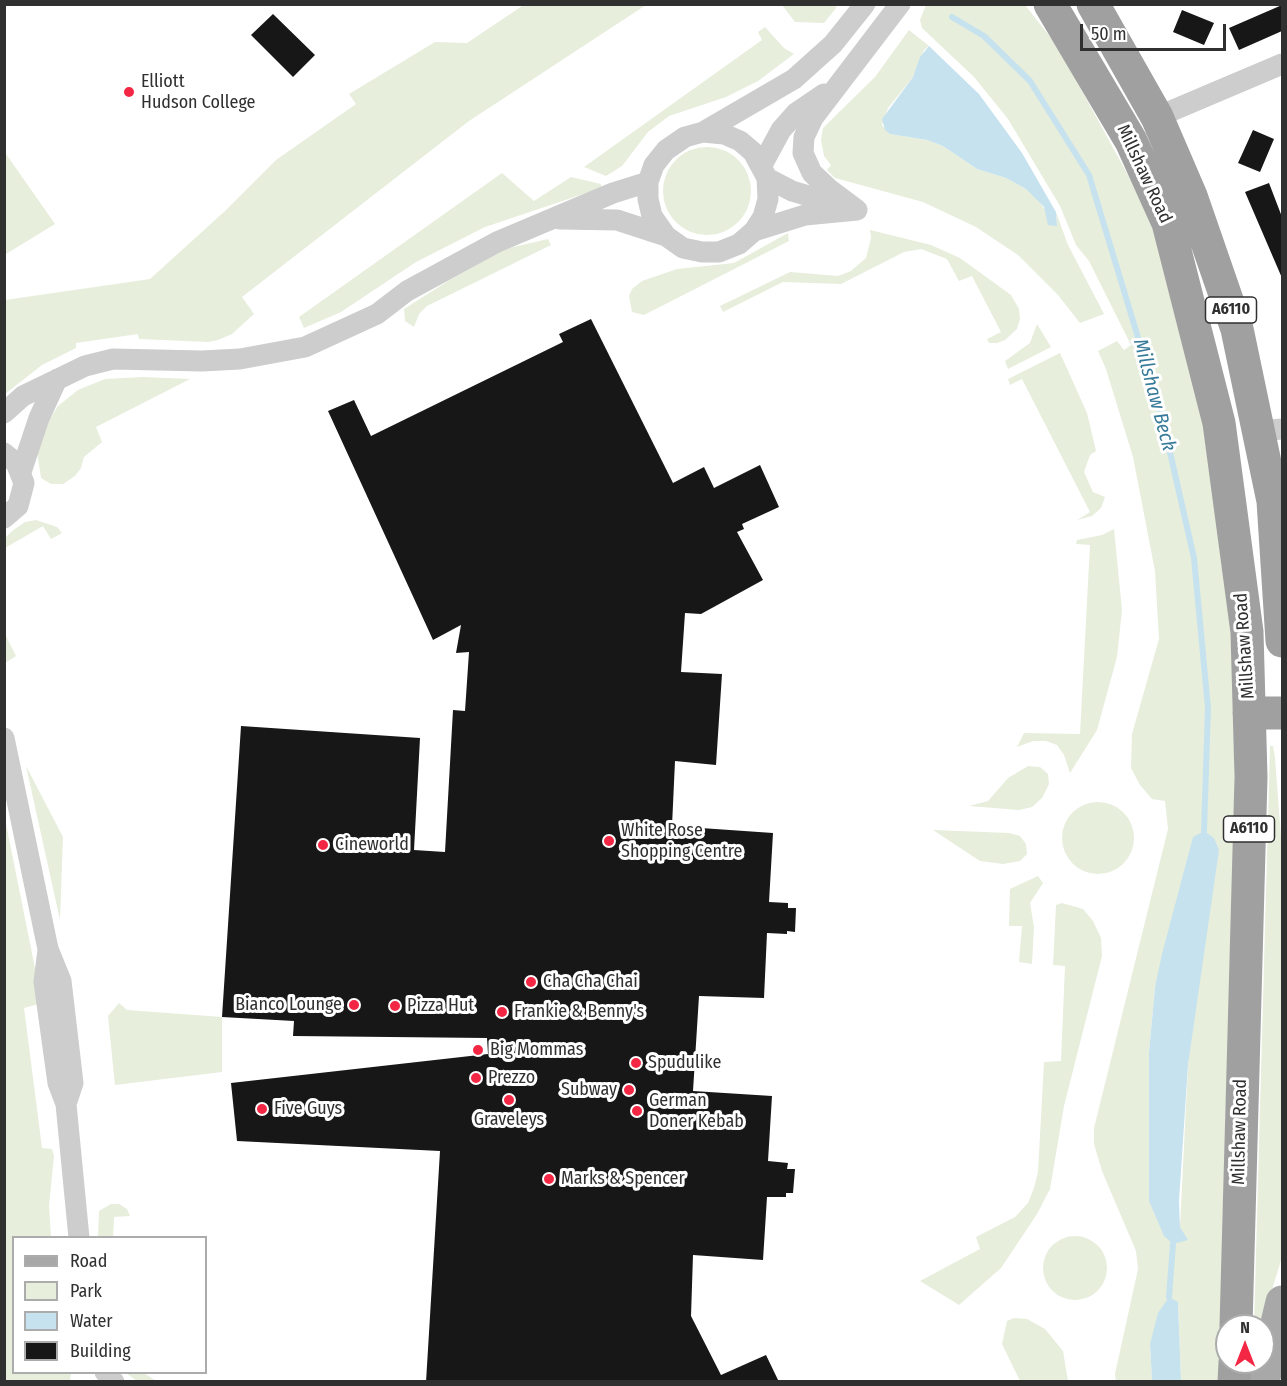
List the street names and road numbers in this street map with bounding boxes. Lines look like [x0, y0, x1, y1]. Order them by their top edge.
street label: Millshaw Road [1112, 121, 1176, 227]
road number: A6110 [1206, 297, 1256, 323]
street label: Millshaw Road [1231, 592, 1259, 700]
road number: A6110 [1224, 816, 1274, 842]
street label: Millshaw Road [1228, 1079, 1252, 1185]

